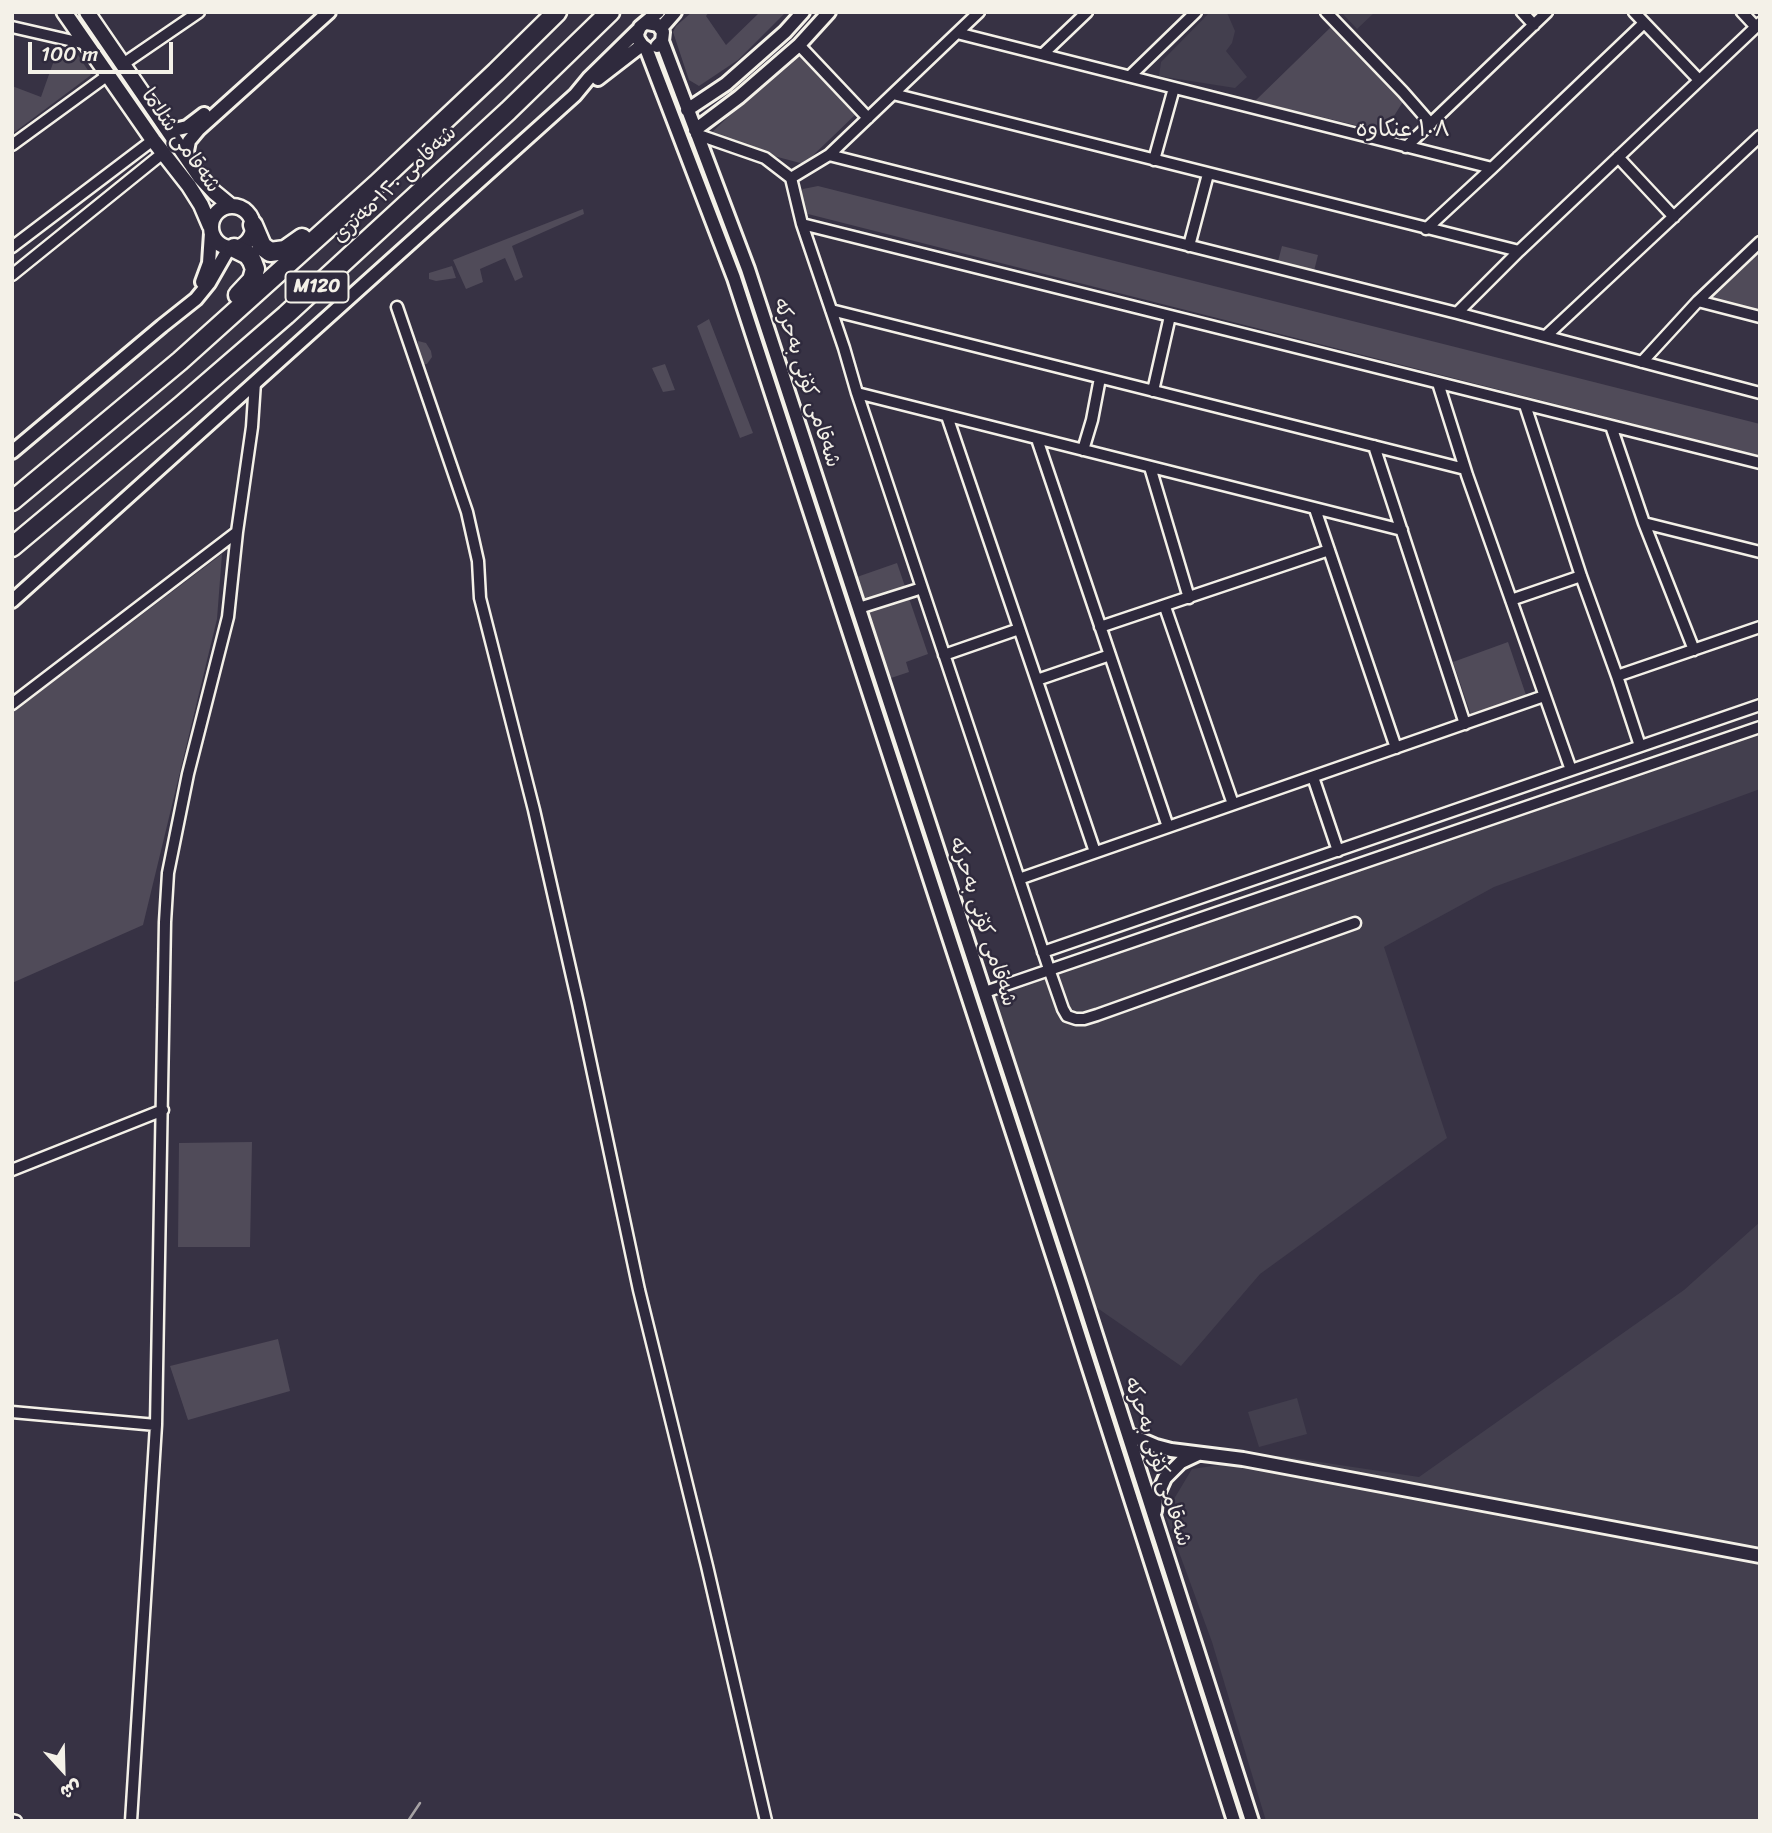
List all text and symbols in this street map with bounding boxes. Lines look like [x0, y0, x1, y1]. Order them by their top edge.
scale bar [32, 28, 177, 72]
text: 100 m [41, 35, 98, 73]
street label: شەقامی شلاما [135, 84, 225, 198]
district label: ١٠٨ عنکاوە [1356, 116, 1450, 144]
street label: شەقامی ١٢٠ مەتری [328, 121, 462, 249]
road number: M120 [286, 272, 348, 302]
street label: شەقامی کۆنی بەحرکە [767, 295, 845, 471]
street label: شەقامی کۆنی بەحرکە [943, 834, 1021, 1010]
street label: شەقامی کۆنی بەحرکە [1118, 1374, 1196, 1550]
north arrow [28, 1735, 98, 1805]
text: ش [55, 1771, 87, 1809]

